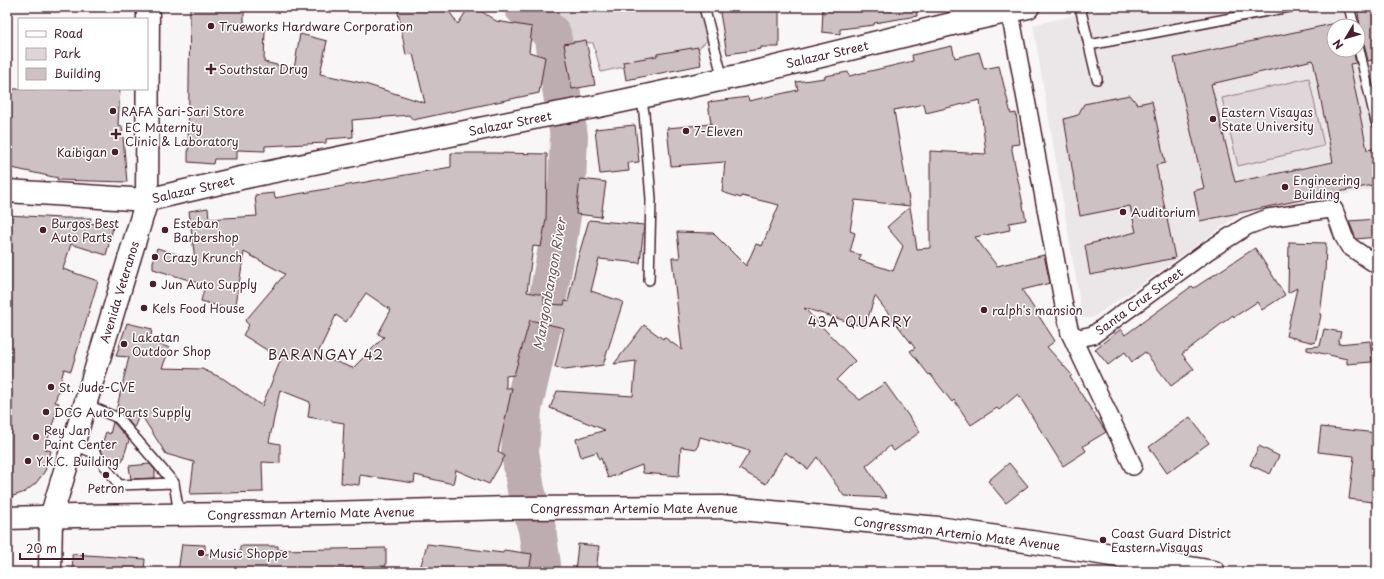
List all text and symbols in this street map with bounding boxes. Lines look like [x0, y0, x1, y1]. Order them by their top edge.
place label: Trueworks Hardware Corporation [219, 17, 413, 35]
legend [18, 18, 148, 90]
north arrow [1326, 18, 1366, 58]
marker: Trueworks Hardware Corporation [206, 21, 216, 31]
text: Road [54, 24, 83, 42]
street label: Salazar Street [784, 36, 870, 72]
text: N [1328, 36, 1347, 53]
text: Park [54, 44, 81, 62]
place label: Southstar Drug [219, 60, 308, 78]
text: Building [54, 64, 101, 82]
marker: Southstar Drug [206, 64, 216, 74]
place label: RAFA Sari-Sari Store [121, 102, 245, 120]
place label: Eastern Visayas State University [1221, 103, 1314, 135]
marker: RAFA Sari-Sari Store [108, 106, 118, 116]
street label: Salazar Street [467, 106, 553, 140]
marker: Eastern Visayas State University [1208, 114, 1218, 124]
place label: EC Maternity Clinic & Laboratory [125, 118, 239, 150]
place label: 7-Eleven [694, 122, 743, 140]
marker: 7-Eleven [681, 126, 691, 136]
marker: EC Maternity Clinic & Laboratory [110, 128, 122, 140]
place label: Kaibigan [57, 143, 107, 161]
marker: Kaibigan [110, 147, 120, 157]
street label: Salazar Street [150, 171, 236, 207]
place label: Engineering Building [1293, 171, 1360, 203]
marker: Engineering Building [1280, 182, 1290, 192]
place label: Auditorium [1131, 203, 1196, 221]
marker: Auditorium [1118, 207, 1128, 217]
place label: Burgos Best Auto Parts [51, 214, 119, 246]
place label: Esteban Barbershop [173, 214, 239, 246]
water label: Mangonbangon River [528, 215, 570, 351]
marker: Burgos Best Auto Parts [38, 225, 48, 235]
marker: Esteban Barbershop [160, 225, 170, 235]
street label: Avenida Veteranos [95, 238, 143, 345]
place label: Crazy Krunch [163, 248, 242, 266]
marker: Crazy Krunch [150, 252, 160, 262]
street label: Santa Cruz Street [1091, 263, 1187, 339]
place label: Jun Auto Supply [161, 275, 257, 293]
marker: Jun Auto Supply [148, 279, 158, 289]
place label: Kels Food House [152, 299, 245, 317]
place label: ralph's mansion [992, 301, 1083, 319]
marker: Kels Food House [139, 303, 149, 313]
marker: ralph's mansion [979, 305, 989, 315]
district label: 43A QUARRY [808, 311, 912, 332]
place label: Lakatan Outdoor Shop [132, 328, 211, 360]
marker: Lakatan Outdoor Shop [119, 339, 129, 349]
district label: BARANGAY 42 [268, 344, 384, 365]
place label: St. Jude-CVE [59, 378, 135, 396]
marker: St. Jude-CVE [46, 382, 56, 392]
place label: DCG Auto Parts Supply [54, 403, 191, 421]
marker: DCG Auto Parts Supply [41, 407, 51, 417]
place label: Rey Jan Paint Center [44, 421, 117, 453]
marker: Rey Jan Paint Center [31, 432, 41, 442]
place label: Y.K.C. Building [36, 452, 119, 470]
marker: Y.K.C. Building [23, 456, 33, 466]
marker: Petron [101, 470, 111, 480]
place label: Petron [87, 479, 125, 497]
street label: Congressman Artemio Mate Avenue [530, 499, 738, 517]
street label: Congressman Artemio Mate Avenue [207, 502, 415, 524]
street label: Congressman Artemio Mate Avenue [853, 511, 1062, 555]
place label: Coast Guard District Eastern Visayas [1111, 524, 1231, 556]
scale bar [20, 535, 83, 561]
marker: Coast Guard District Eastern Visayas [1098, 535, 1108, 545]
text: 20 m [26, 539, 57, 557]
place label: Music Shoppe [209, 544, 288, 562]
marker: Music Shoppe [196, 548, 206, 558]

